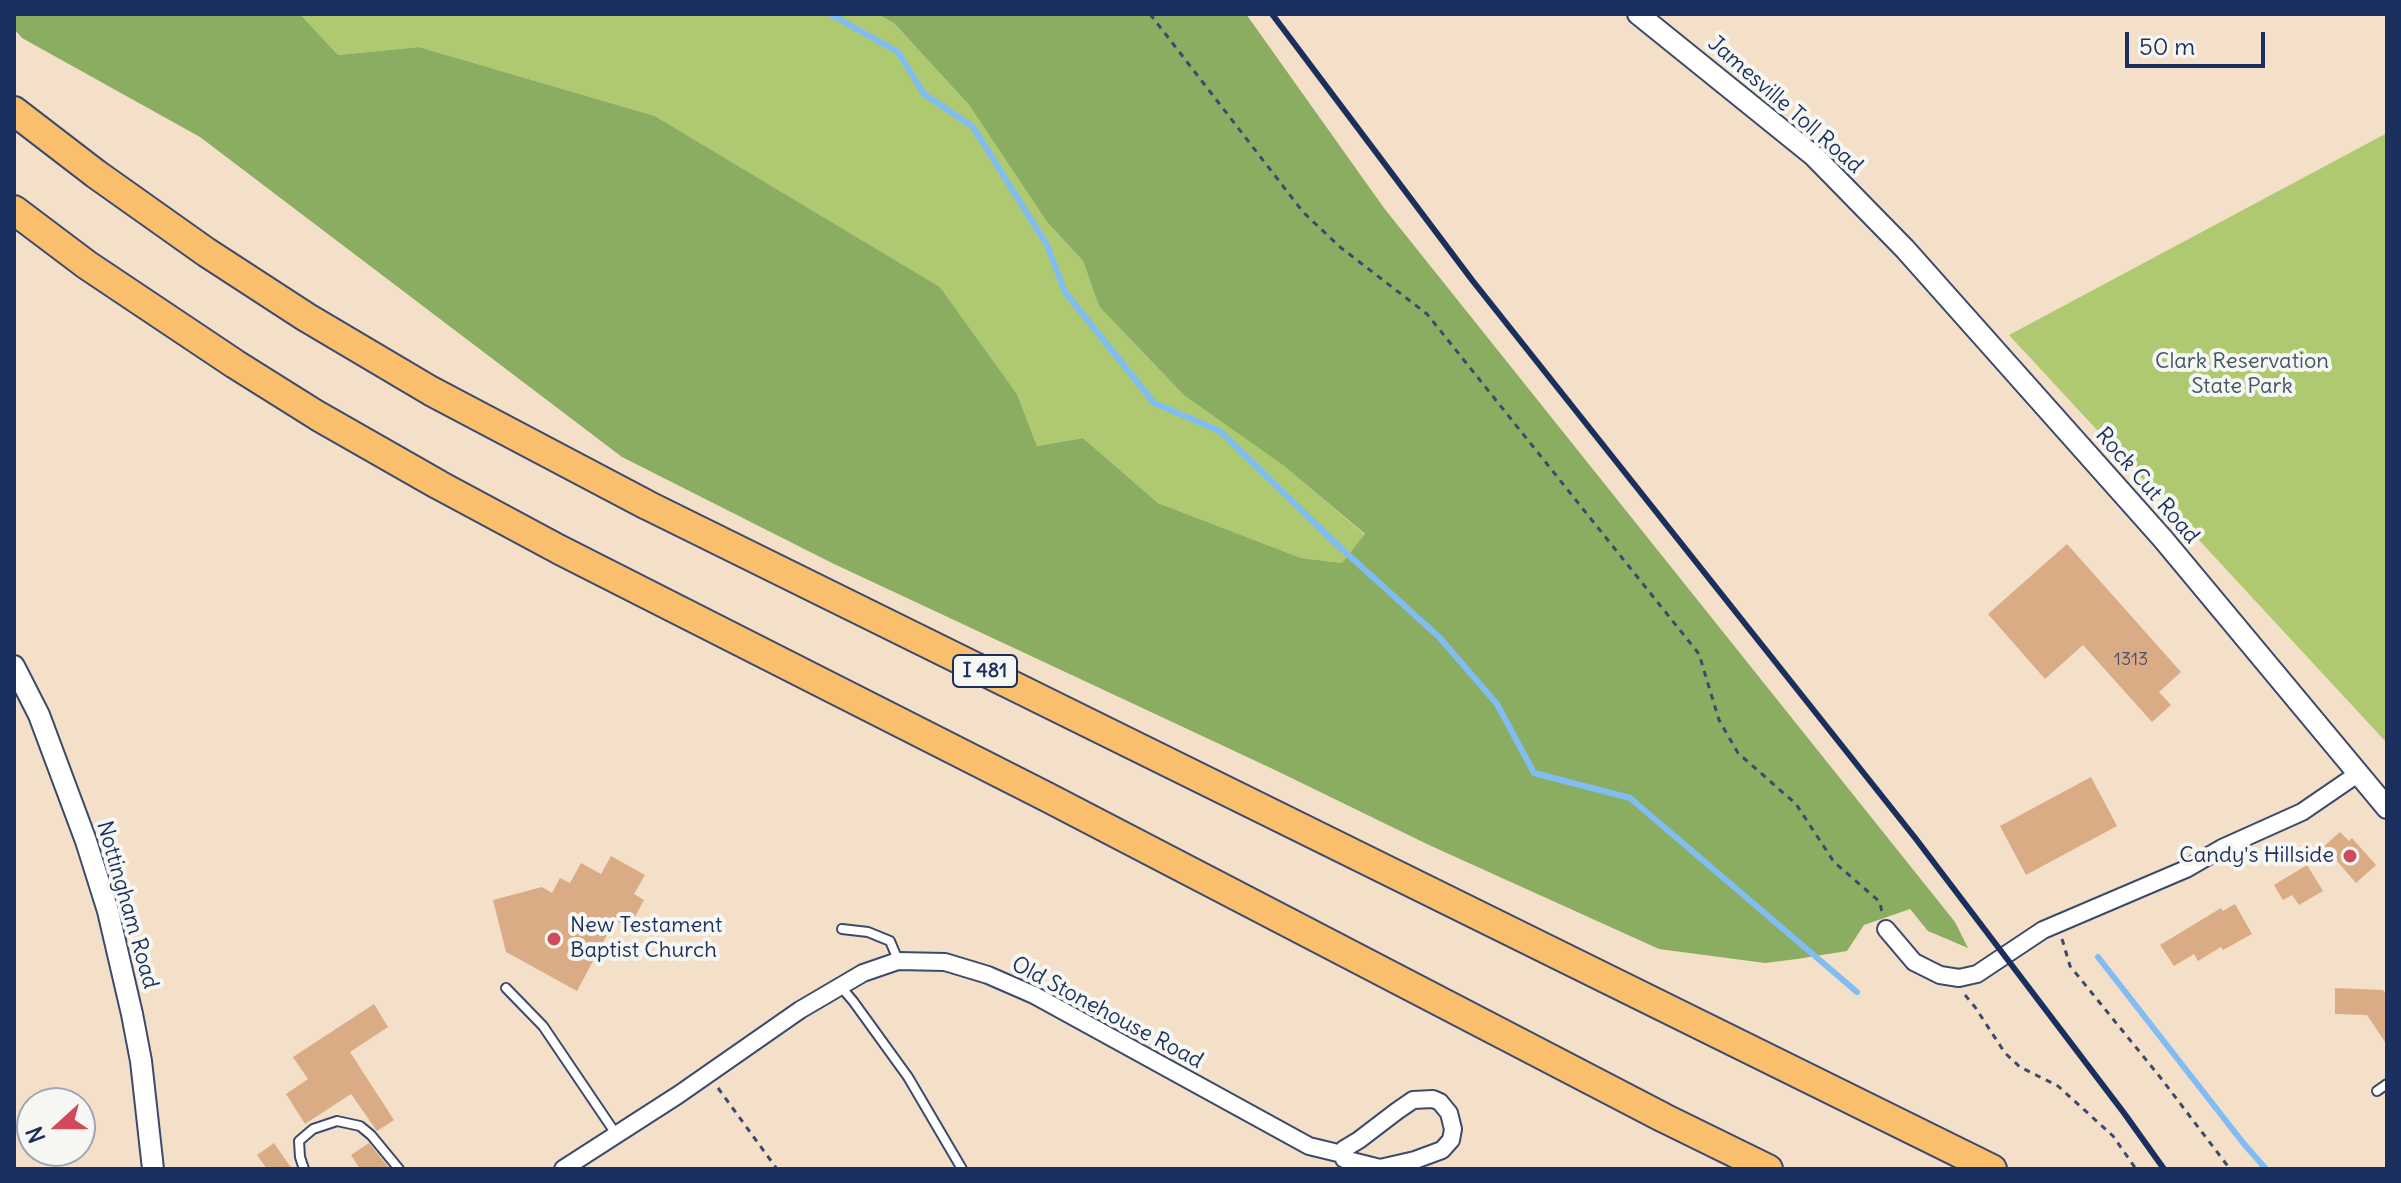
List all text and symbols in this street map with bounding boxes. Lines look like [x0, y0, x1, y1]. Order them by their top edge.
scale bar [2129, 16, 2269, 66]
street label: Jamesville Toll Road [1702, 31, 1868, 179]
text: 50 m [2139, 31, 2195, 61]
park label: Clark Reservation State Park [2155, 349, 2329, 400]
street label: Rock Cut Road [2089, 423, 2205, 549]
house number: 1313 [2114, 649, 2148, 671]
road number: I 481 [953, 655, 1017, 687]
street label: Nottingham Road [90, 818, 164, 992]
place label: Candy's Hillside [2179, 843, 2334, 869]
marker: Candy's Hillside [2341, 847, 2359, 865]
place label: New Testament Baptist Church [570, 913, 722, 964]
marker: New Testament Baptist Church [545, 930, 563, 948]
street label: Old Stonehouse Road [1007, 951, 1207, 1075]
north arrow [16, 1087, 96, 1167]
text: N [20, 1123, 51, 1147]

